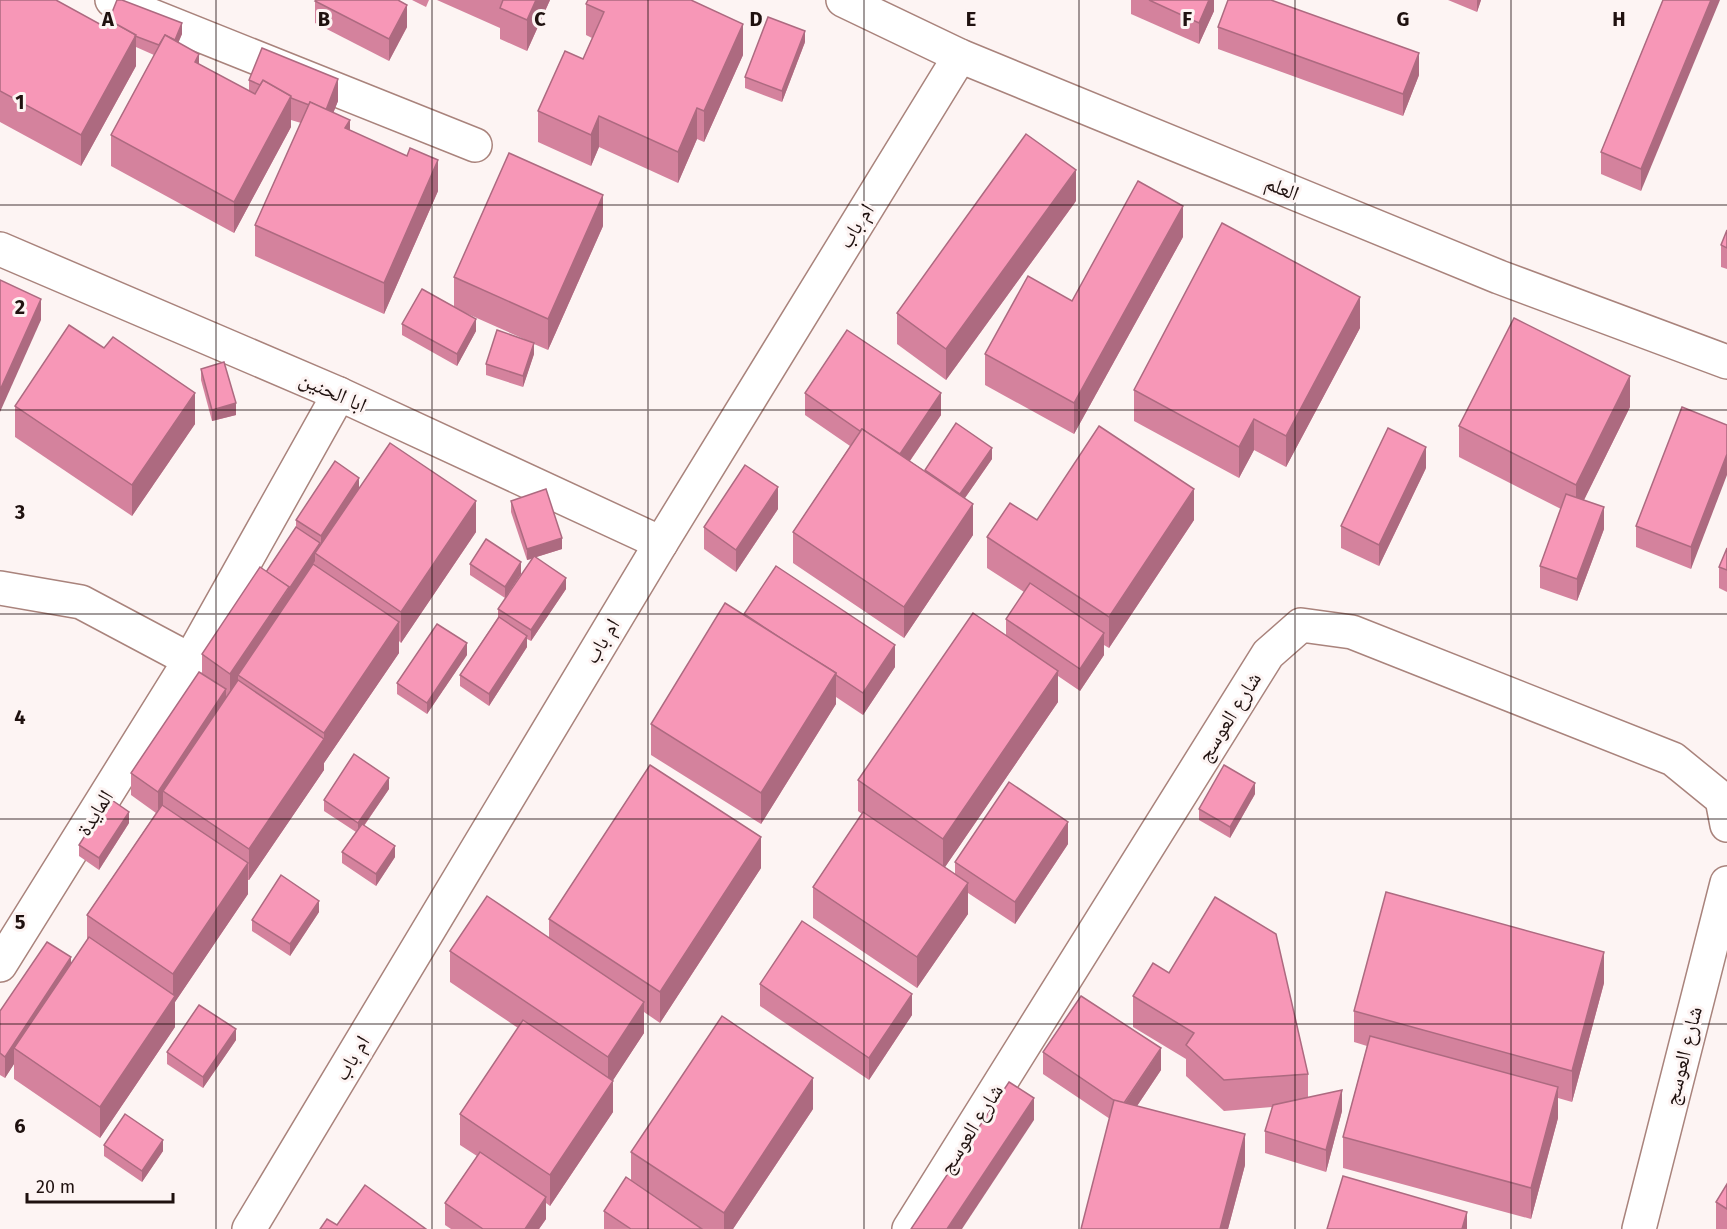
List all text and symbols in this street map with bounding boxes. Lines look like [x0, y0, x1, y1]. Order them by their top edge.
text: A [101, 7, 115, 31]
text: B [318, 7, 330, 31]
text: C [534, 7, 546, 31]
text: D [749, 7, 763, 31]
text: E [966, 7, 976, 31]
text: F [1182, 7, 1192, 31]
text: G [1397, 7, 1409, 31]
text: H [1612, 7, 1626, 31]
text: 1 [15, 90, 25, 114]
street label: العلم [1261, 170, 1303, 207]
street label: ام باب [832, 199, 881, 254]
text: 2 [15, 295, 25, 319]
street label: ابا الحنين [295, 366, 371, 418]
text: 3 [14, 500, 25, 524]
street label: ام باب [578, 614, 626, 669]
street label: شارع العوسج [1191, 667, 1267, 767]
text: 4 [14, 705, 26, 729]
street label: المايدة [71, 785, 119, 841]
text: 5 [15, 910, 26, 934]
street label: شارع العوسج [1658, 1004, 1708, 1108]
street label: ام باب [328, 1031, 376, 1086]
street label: شارع العوسج [933, 1079, 1009, 1179]
text: 6 [14, 1114, 26, 1138]
scale bar [27, 1166, 172, 1204]
text: 20 m [36, 1176, 75, 1198]

